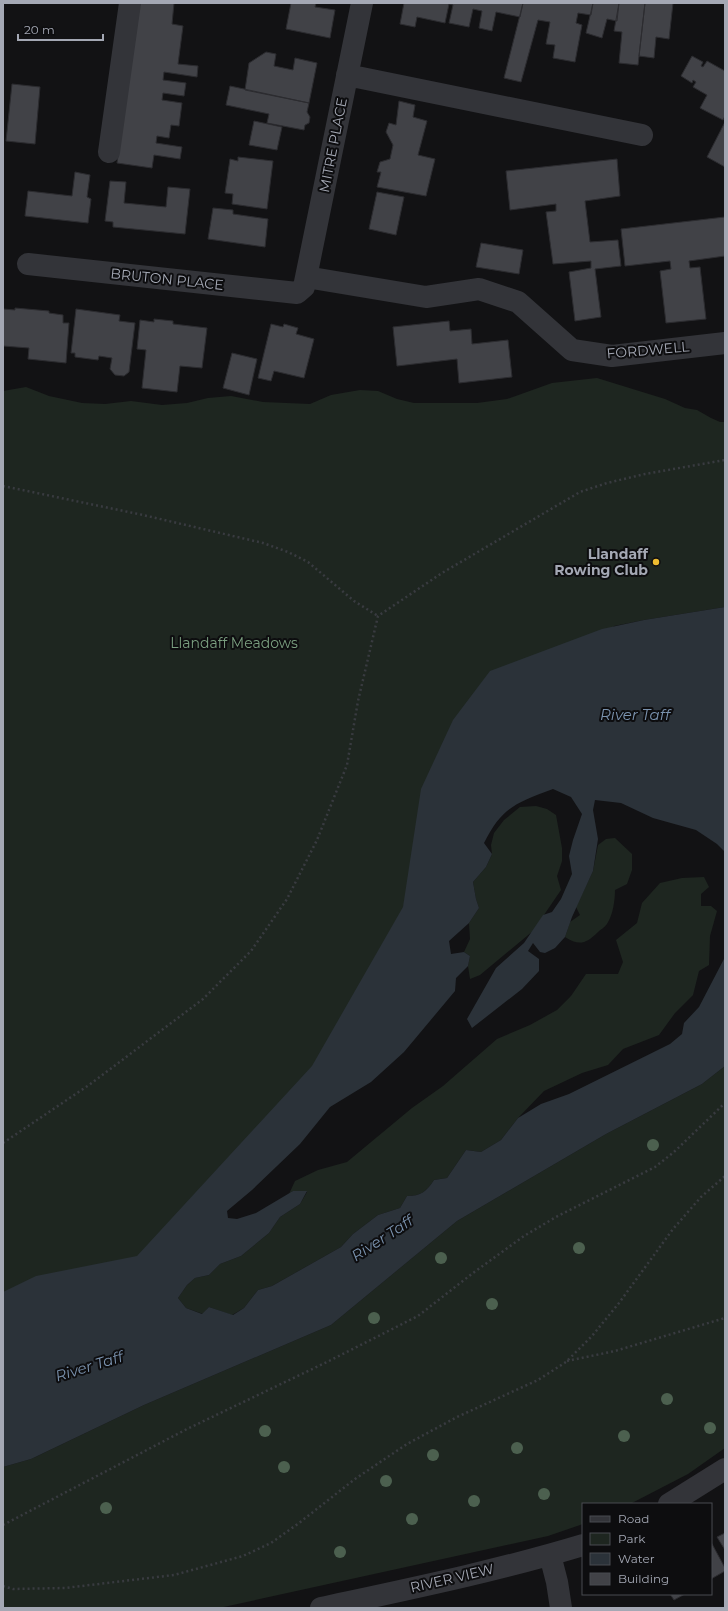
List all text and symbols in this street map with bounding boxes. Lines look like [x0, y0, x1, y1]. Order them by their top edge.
scale bar [18, 16, 103, 42]
text: 20 m [24, 22, 55, 37]
street label: MITRE PLACE [315, 96, 351, 194]
street label: BRUTON PLACE [110, 264, 224, 294]
street label: FORDWELL [606, 337, 691, 363]
place label: Llandaff Rowing Club [554, 545, 649, 579]
marker: Llandaff Rowing Club [651, 557, 661, 567]
park label: Llandaff Meadows [170, 634, 298, 652]
water label: River Taff [600, 705, 672, 724]
water label: River Taff [347, 1210, 418, 1265]
water label: River Taff [53, 1346, 127, 1385]
legend [582, 1503, 712, 1595]
text: Road [618, 1511, 649, 1526]
text: Park [618, 1531, 646, 1546]
text: Water [618, 1551, 655, 1566]
street label: RIVER VIEW [408, 1560, 496, 1596]
text: Building [618, 1571, 669, 1586]

